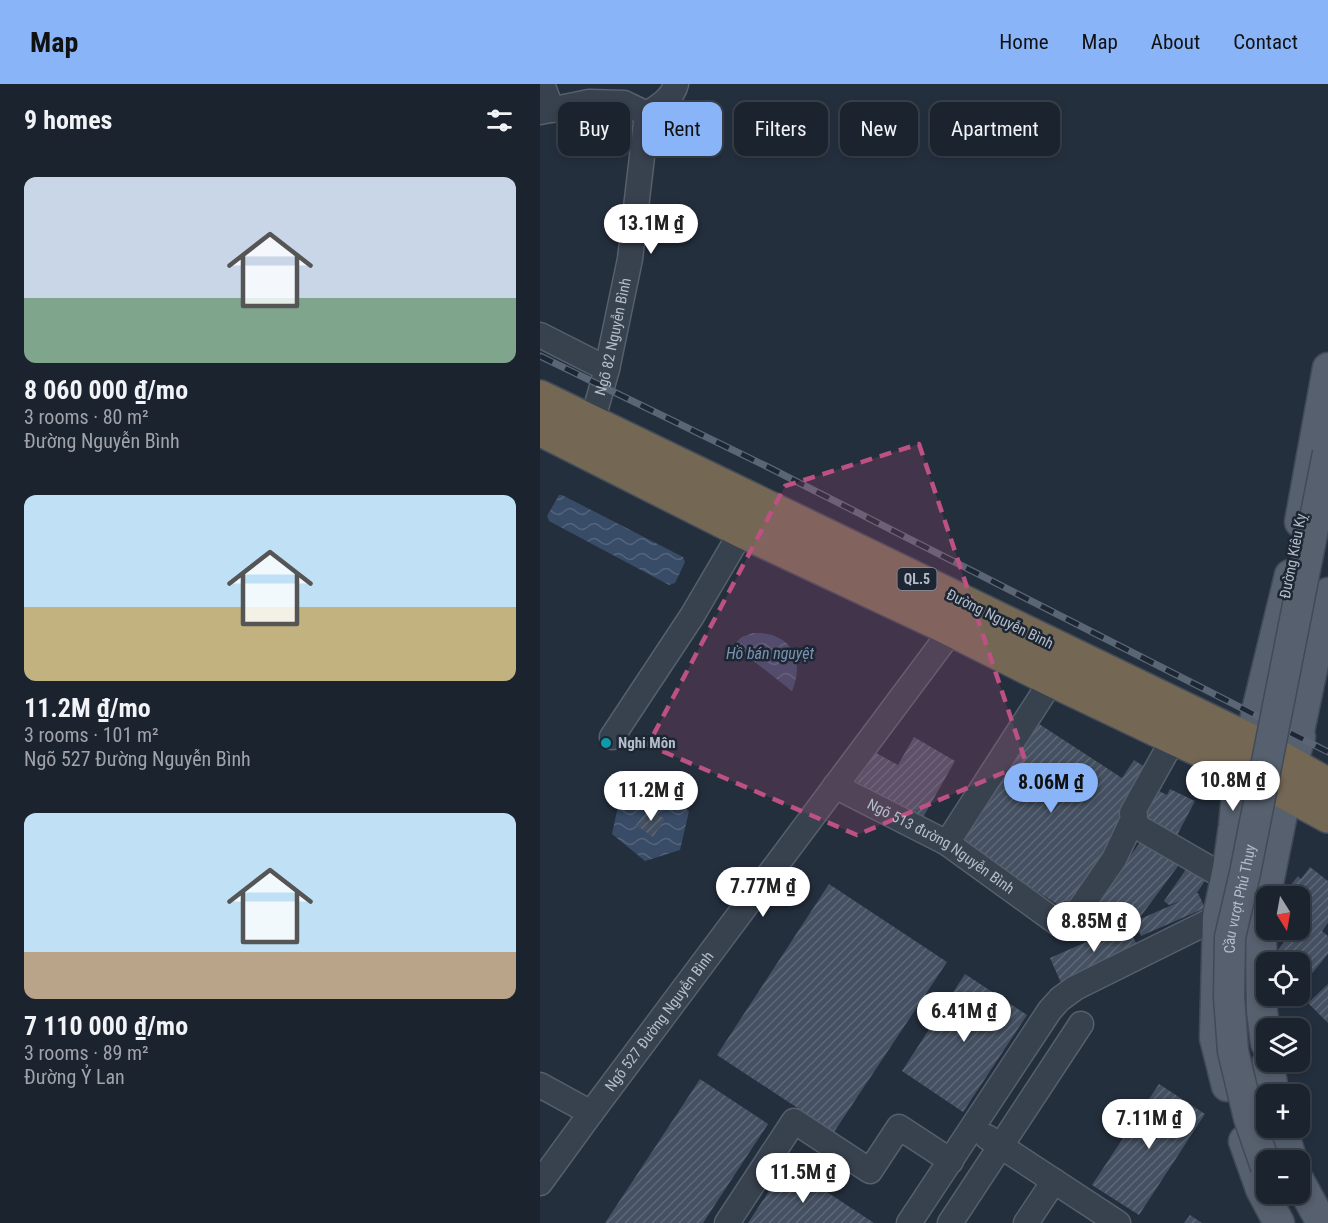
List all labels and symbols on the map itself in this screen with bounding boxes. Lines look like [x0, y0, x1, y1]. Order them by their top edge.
pin: 13.1M ₫ [596, 204, 706, 255]
street label: Ngõ 82 Nguyễn Bình [591, 276, 635, 398]
street label: Đường Kiêu Kỵ [1276, 512, 1310, 600]
road number: QL.5 [898, 568, 937, 590]
street label: Đường Nguyễn Bình [944, 585, 1056, 653]
water label: Hồ bán nguyệt [726, 644, 815, 663]
place label: Nghi Môn [618, 734, 676, 752]
marker: Nghi Môn [599, 736, 613, 750]
pin: 10.8M ₫ [1178, 761, 1288, 812]
pin: 8.06M ₫ [996, 763, 1106, 814]
pin: 11.2M ₫ [596, 771, 706, 822]
street label: Ngõ 513 đường Nguyễn Bình [864, 795, 1018, 898]
street label: Cầu vượt Phú Thụy [1221, 843, 1259, 954]
pin: 7.77M ₫ [708, 867, 818, 918]
north arrow [1256, 886, 1310, 940]
pin: 8.85M ₫ [1039, 902, 1149, 953]
street label: Ngõ 527 Đường Nguyễn Bình [601, 948, 718, 1095]
pin: 6.41M ₫ [909, 992, 1019, 1043]
pin: 7.11M ₫ [1094, 1099, 1204, 1150]
pin: 11.5M ₫ [748, 1153, 858, 1204]

